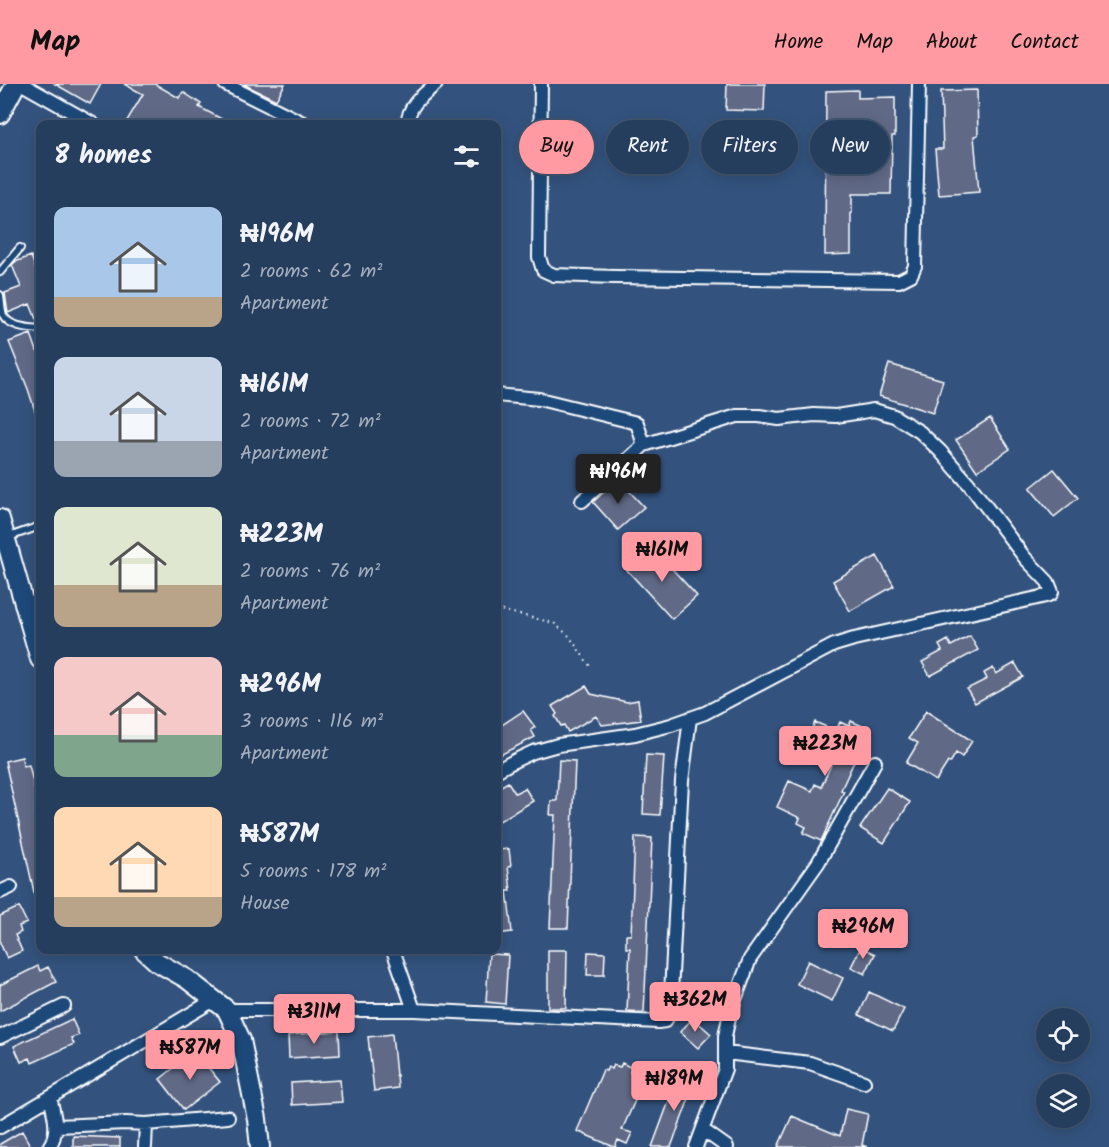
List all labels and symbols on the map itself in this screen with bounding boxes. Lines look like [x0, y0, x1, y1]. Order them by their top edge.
pin: ₦196M [576, 454, 660, 505]
pin: ₦161M [620, 532, 704, 583]
pin: ₦223M [783, 726, 867, 777]
pin: ₦296M [821, 909, 905, 960]
pin: ₦362M [653, 982, 737, 1033]
pin: ₦311M [272, 994, 356, 1045]
pin: ₦587M [148, 1030, 232, 1081]
pin: ₦189M [632, 1061, 716, 1112]

